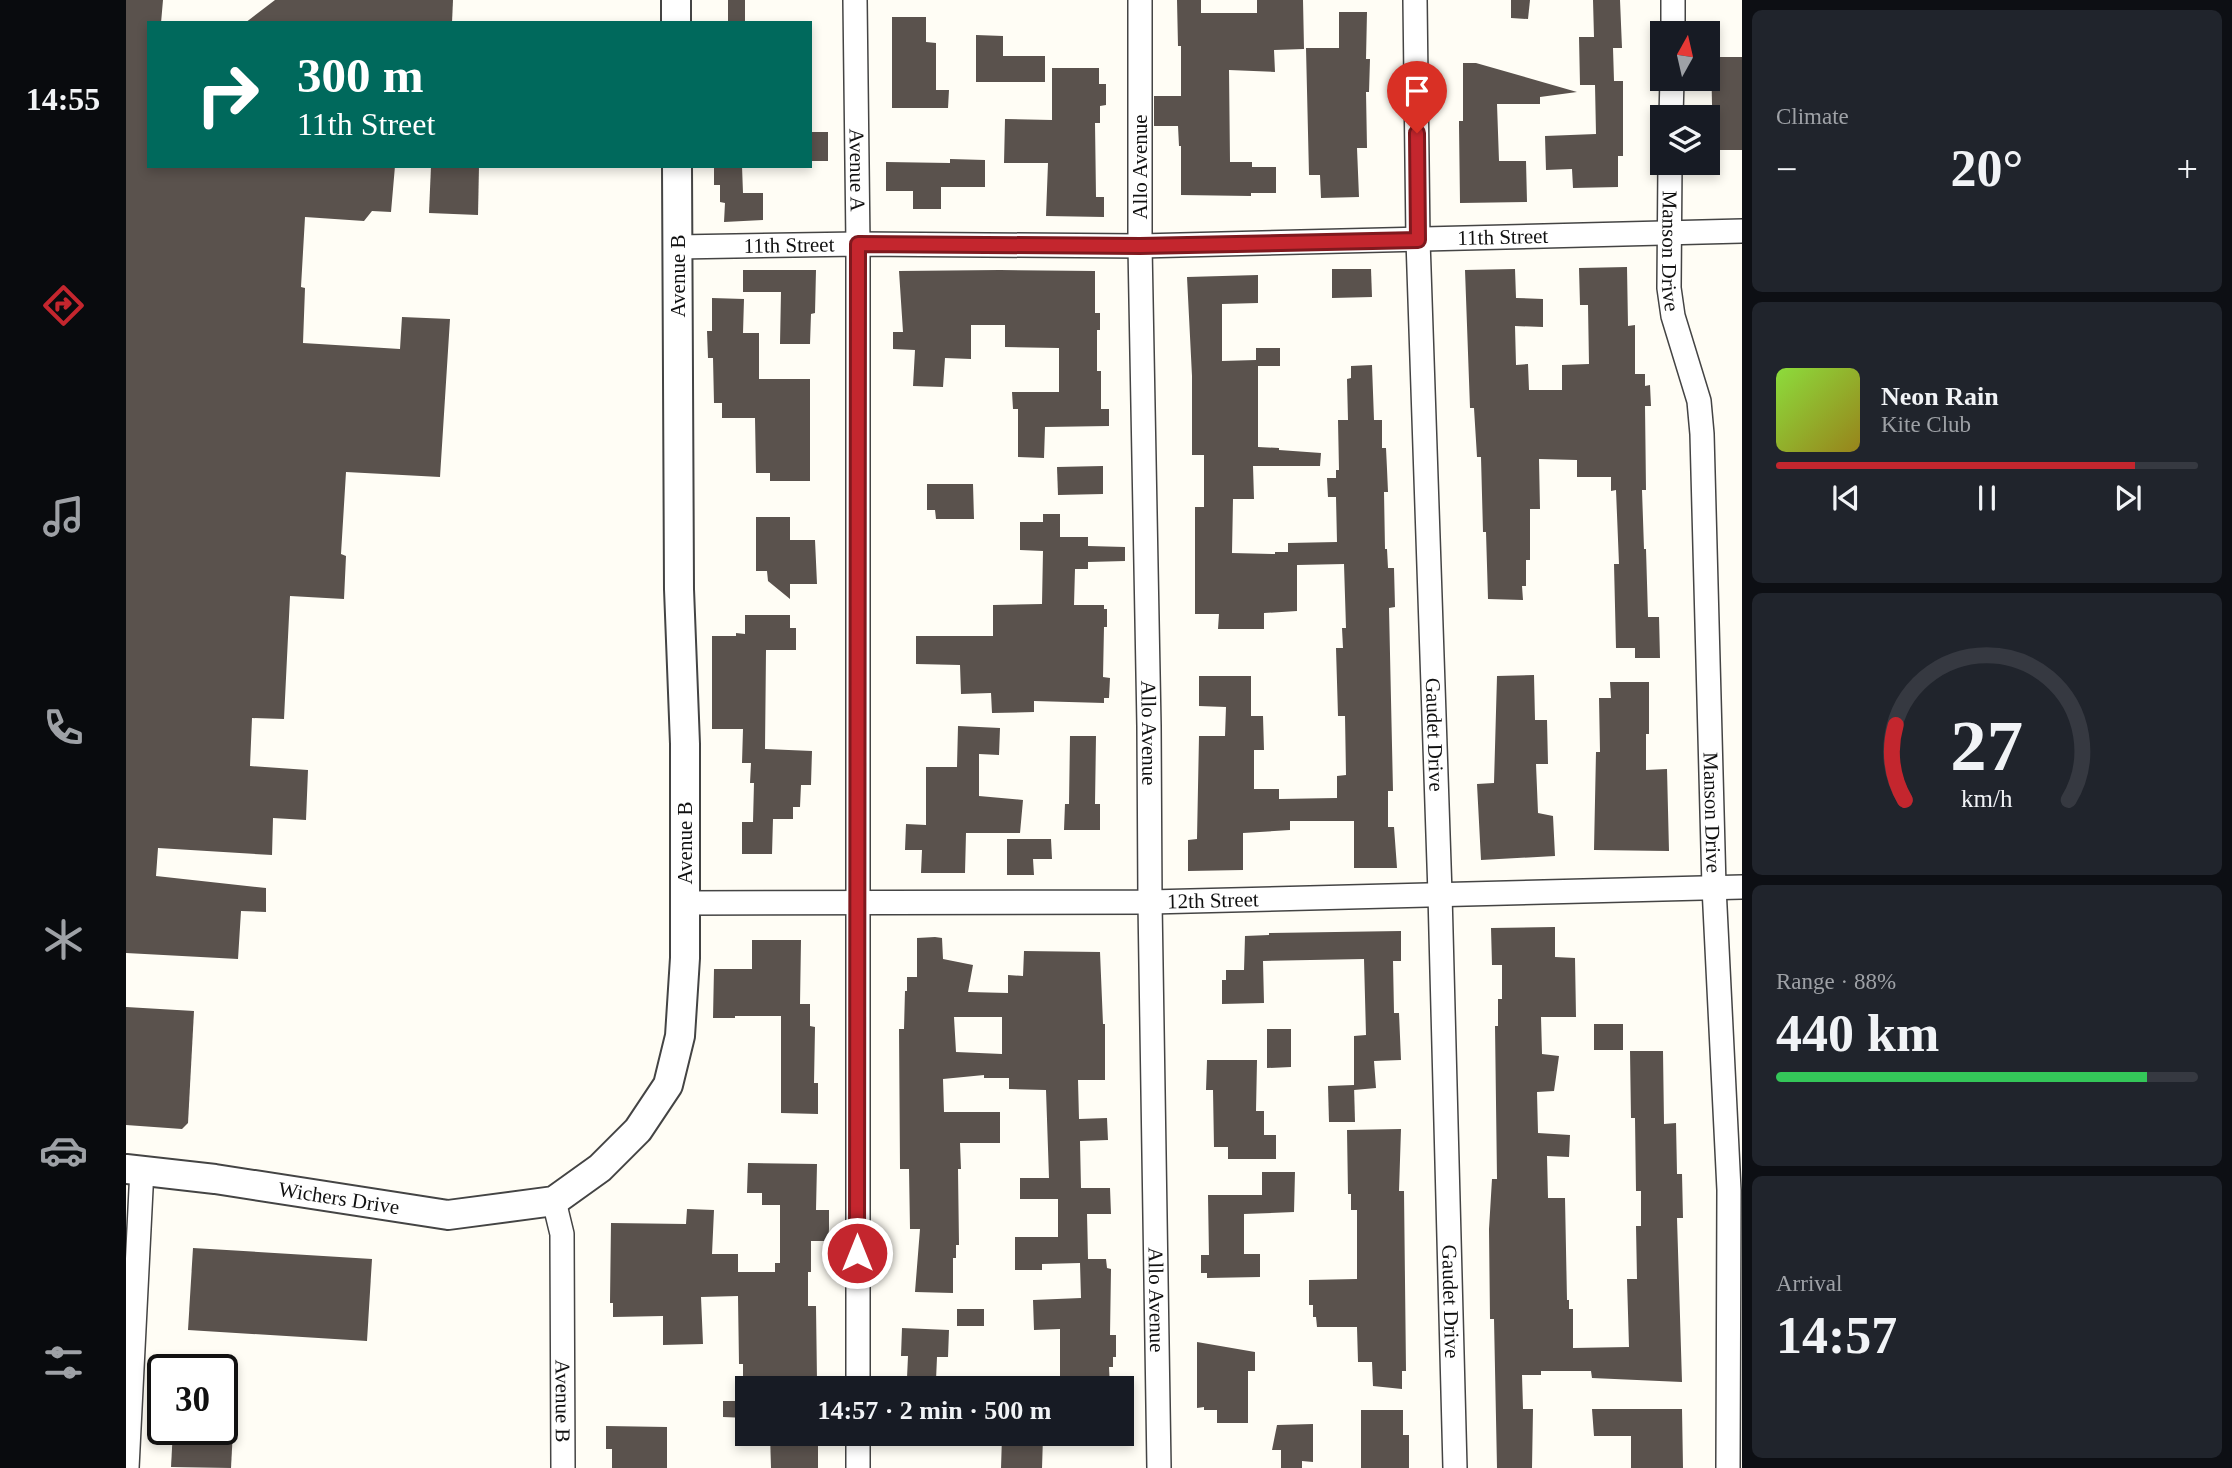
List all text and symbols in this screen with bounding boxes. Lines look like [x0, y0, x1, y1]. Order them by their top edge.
north arrow [1650, 21, 1720, 91]
map controls [1650, 21, 1720, 175]
text: 300 m [297, 48, 424, 103]
icon: right [182, 49, 273, 140]
pin [1387, 61, 1447, 133]
icon: arrive [1398, 72, 1436, 110]
text: 14:55 [26, 81, 100, 117]
text: Climate [1776, 104, 1849, 129]
button: layers [1650, 105, 1720, 175]
text: 11th Street [297, 106, 435, 142]
street label: Allo Avenue [1128, 114, 1152, 220]
street label: Avenue A [845, 128, 870, 212]
text: 20° [1951, 140, 2023, 197]
text: − [1776, 148, 1797, 190]
text: + [2177, 148, 2198, 190]
street label: Manson Drive [1657, 191, 1684, 313]
street label: 11th Street [1457, 224, 1549, 250]
street label: 11th Street [743, 232, 835, 258]
street label: Avenue B [666, 234, 690, 318]
icon: directions [39, 281, 88, 330]
text: Neon Rain [1881, 382, 1999, 411]
text: Kite Club [1881, 412, 1971, 437]
icon: previous [1827, 479, 1865, 517]
icon: pause [1968, 479, 2006, 517]
icon: next [2109, 479, 2147, 517]
icon: music [39, 492, 88, 541]
street label: Gaudet Drive [1421, 677, 1449, 792]
street label: Allo Avenue [1136, 680, 1161, 786]
icon: phone [39, 703, 88, 752]
text: 27 [1951, 705, 2023, 786]
street label: Manson Drive [1698, 752, 1726, 873]
text: km/h [1961, 785, 2013, 812]
street label: Avenue B [673, 801, 697, 885]
street label: 12th Street [1167, 887, 1259, 914]
icon: climate [39, 915, 88, 964]
text: Range · 88% [1776, 969, 1896, 994]
text: 440 km [1776, 1005, 1939, 1062]
icon: car [39, 1126, 88, 1175]
street label: Wichers Drive [277, 1177, 401, 1219]
position arrow [820, 1216, 894, 1290]
street label: Gaudet Drive [1437, 1244, 1464, 1359]
street label: Allo Avenue [1143, 1247, 1169, 1353]
text: Arrival [1776, 1271, 1842, 1296]
text: 14:57 [1776, 1307, 1897, 1364]
icon: filters [39, 1338, 88, 1387]
speed limit sign: 30 [147, 1354, 238, 1445]
street label: Avenue B [551, 1359, 575, 1443]
text: 14:57 · 2 min · 500 m [818, 1396, 1052, 1425]

